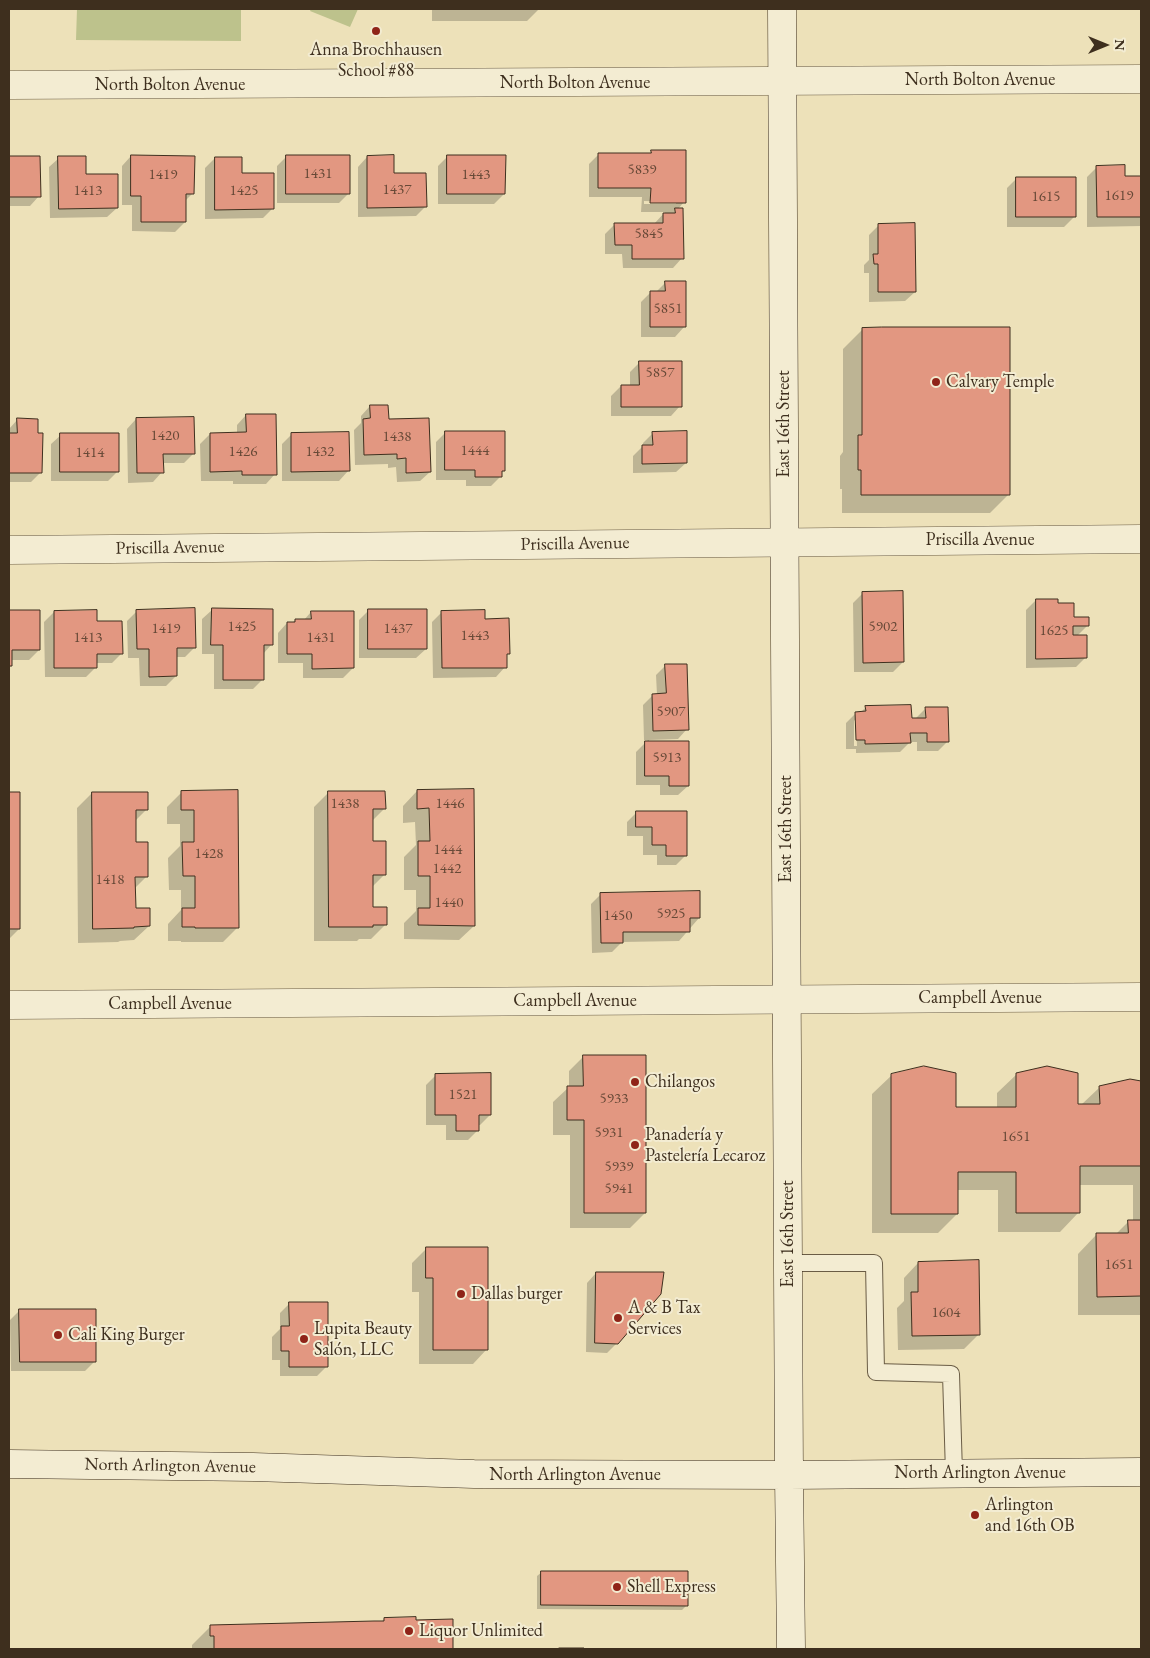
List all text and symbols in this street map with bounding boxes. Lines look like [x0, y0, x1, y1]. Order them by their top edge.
north arrow [1080, 20, 1130, 70]
marker: Anna Brochhausen School #88 [370, 25, 382, 37]
place label: Anna Brochhausen School #88 [310, 39, 442, 82]
text: N [1111, 39, 1129, 51]
street label: North Bolton Avenue [905, 69, 1055, 91]
street label: North Bolton Avenue [500, 72, 650, 94]
street label: North Bolton Avenue [95, 74, 245, 96]
house number: 5839 [628, 161, 656, 179]
house number: 1431 [304, 165, 332, 183]
house number: 1419 [149, 166, 177, 184]
house number: 1443 [462, 166, 490, 184]
house number: 1437 [383, 181, 411, 199]
house number: 1413 [74, 182, 102, 200]
house number: 1425 [230, 182, 258, 200]
house number: 1619 [1105, 187, 1133, 205]
house number: 1615 [1032, 188, 1060, 206]
house number: 5845 [635, 225, 663, 243]
house number: 5851 [654, 300, 682, 318]
house number: 5857 [646, 364, 674, 382]
street label: East 16th Street [773, 370, 795, 478]
place label: Calvary Temple [946, 371, 1054, 393]
marker: Calvary Temple [930, 376, 942, 388]
house number: 1420 [151, 427, 179, 445]
house number: 1438 [383, 428, 411, 446]
house number: 1444 [461, 442, 489, 460]
house number: 1426 [229, 443, 257, 461]
house number: 1432 [306, 443, 334, 461]
house number: 1414 [76, 444, 104, 462]
street label: Priscilla Avenue [926, 529, 1034, 551]
street label: Priscilla Avenue [520, 532, 630, 556]
street label: Priscilla Avenue [115, 536, 225, 560]
house number: 1425 [228, 618, 256, 636]
house number: 5902 [869, 618, 897, 636]
house number: 1419 [152, 620, 180, 638]
house number: 1437 [384, 620, 412, 638]
house number: 1625 [1040, 622, 1068, 640]
house number: 1443 [461, 627, 489, 645]
house number: 1413 [74, 629, 102, 647]
house number: 1431 [307, 629, 335, 647]
house number: 5907 [657, 703, 685, 721]
house number: 5913 [653, 749, 681, 767]
street label: East 16th Street [775, 775, 797, 883]
house number: 1438 [331, 795, 359, 813]
house number: 1446 [436, 795, 464, 813]
house number: 1444 [434, 841, 462, 859]
house number: 1428 [195, 845, 223, 863]
house number: 1442 [433, 860, 461, 878]
house number: 1418 [96, 871, 124, 889]
house number: 1440 [435, 894, 463, 912]
house number: 5925 [657, 905, 685, 923]
house number: 1450 [604, 907, 632, 925]
street label: Campbell Avenue [918, 987, 1042, 1009]
street label: Campbell Avenue [513, 990, 637, 1012]
street label: Campbell Avenue [108, 993, 232, 1015]
place label: Chilangos [645, 1071, 715, 1093]
marker: Chilangos [629, 1076, 641, 1088]
house number: 1521 [449, 1086, 477, 1104]
house number: 5933 [600, 1090, 628, 1108]
house number: 5931 [595, 1124, 623, 1142]
place label: Panadería y Pastelería Lecaroz [645, 1124, 765, 1166]
house number: 1651 [1002, 1128, 1030, 1146]
marker: Panadería y Pastelería Lecaroz [629, 1139, 641, 1151]
house number: 5939 [605, 1158, 633, 1176]
house number: 5941 [605, 1180, 633, 1198]
street label: East 16th Street [777, 1180, 799, 1288]
house number: 1651 [1105, 1256, 1133, 1274]
place label: Dallas burger [471, 1283, 563, 1305]
marker: Dallas burger [455, 1288, 467, 1300]
place label: A & B Tax Services [628, 1297, 701, 1340]
house number: 1604 [932, 1304, 960, 1322]
marker: A & B Tax Services [612, 1312, 624, 1324]
place label: Lupita Beauty Salón, LLC [314, 1318, 412, 1360]
place label: Cali King Burger [68, 1324, 185, 1346]
marker: Cali King Burger [52, 1329, 64, 1341]
marker: Lupita Beauty Salón, LLC [298, 1333, 310, 1345]
street label: North Arlington Avenue [84, 1454, 256, 1478]
street label: North Arlington Avenue [894, 1462, 1066, 1484]
street label: North Arlington Avenue [489, 1464, 661, 1486]
place label: Arlington and 16th OB [985, 1494, 1074, 1536]
marker: Arlington and 16th OB [969, 1509, 981, 1521]
place label: Shell Express [627, 1576, 716, 1598]
marker: Shell Express [611, 1581, 623, 1593]
place label: Liquor Unlimited [419, 1620, 543, 1642]
marker: Liquor Unlimited [403, 1625, 415, 1637]

